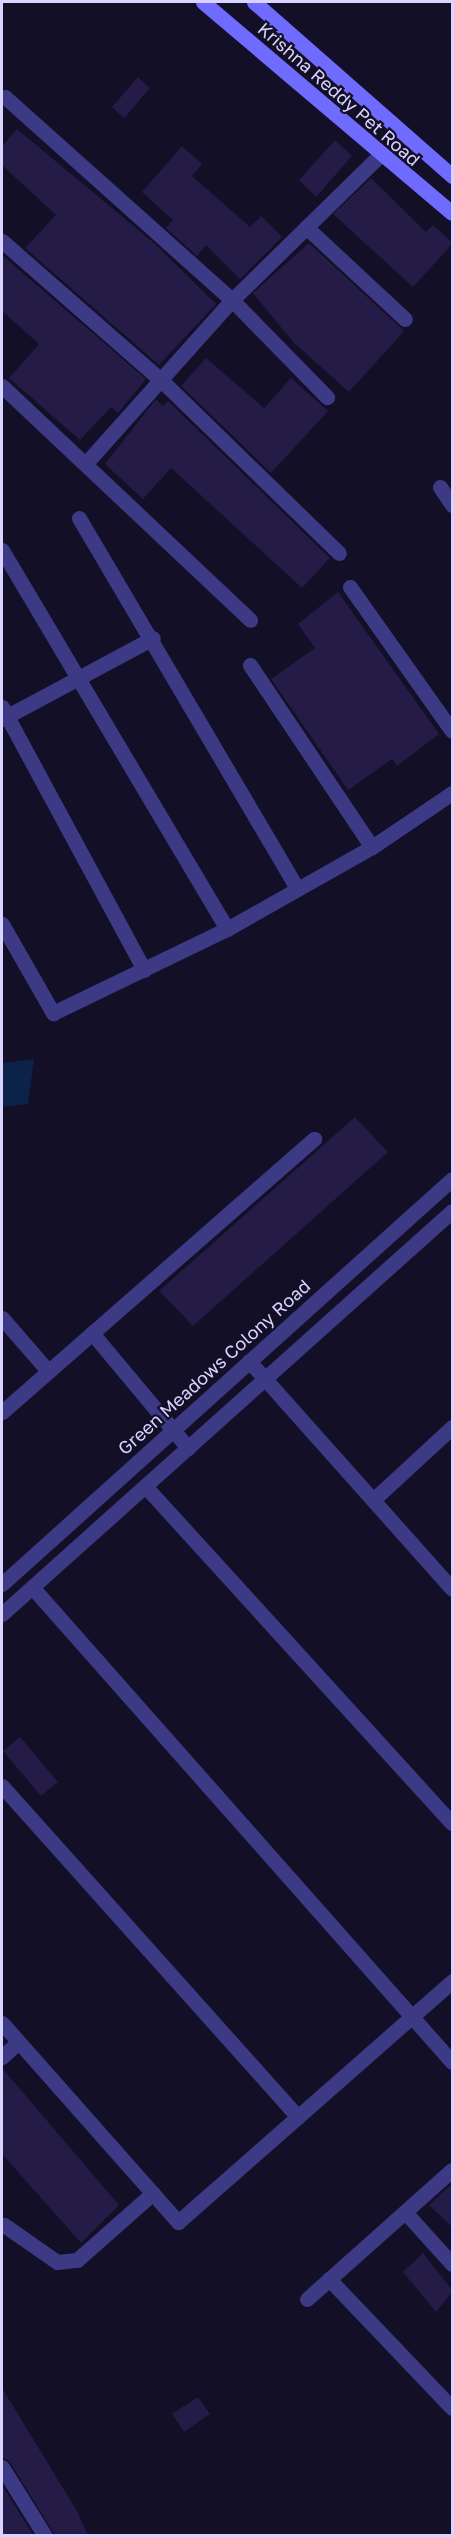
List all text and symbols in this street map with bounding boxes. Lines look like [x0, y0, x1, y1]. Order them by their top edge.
street label: Krishna Reddy Pet Road [254, 18, 424, 170]
street label: Green Meadows Colony Road [113, 1275, 315, 1459]

